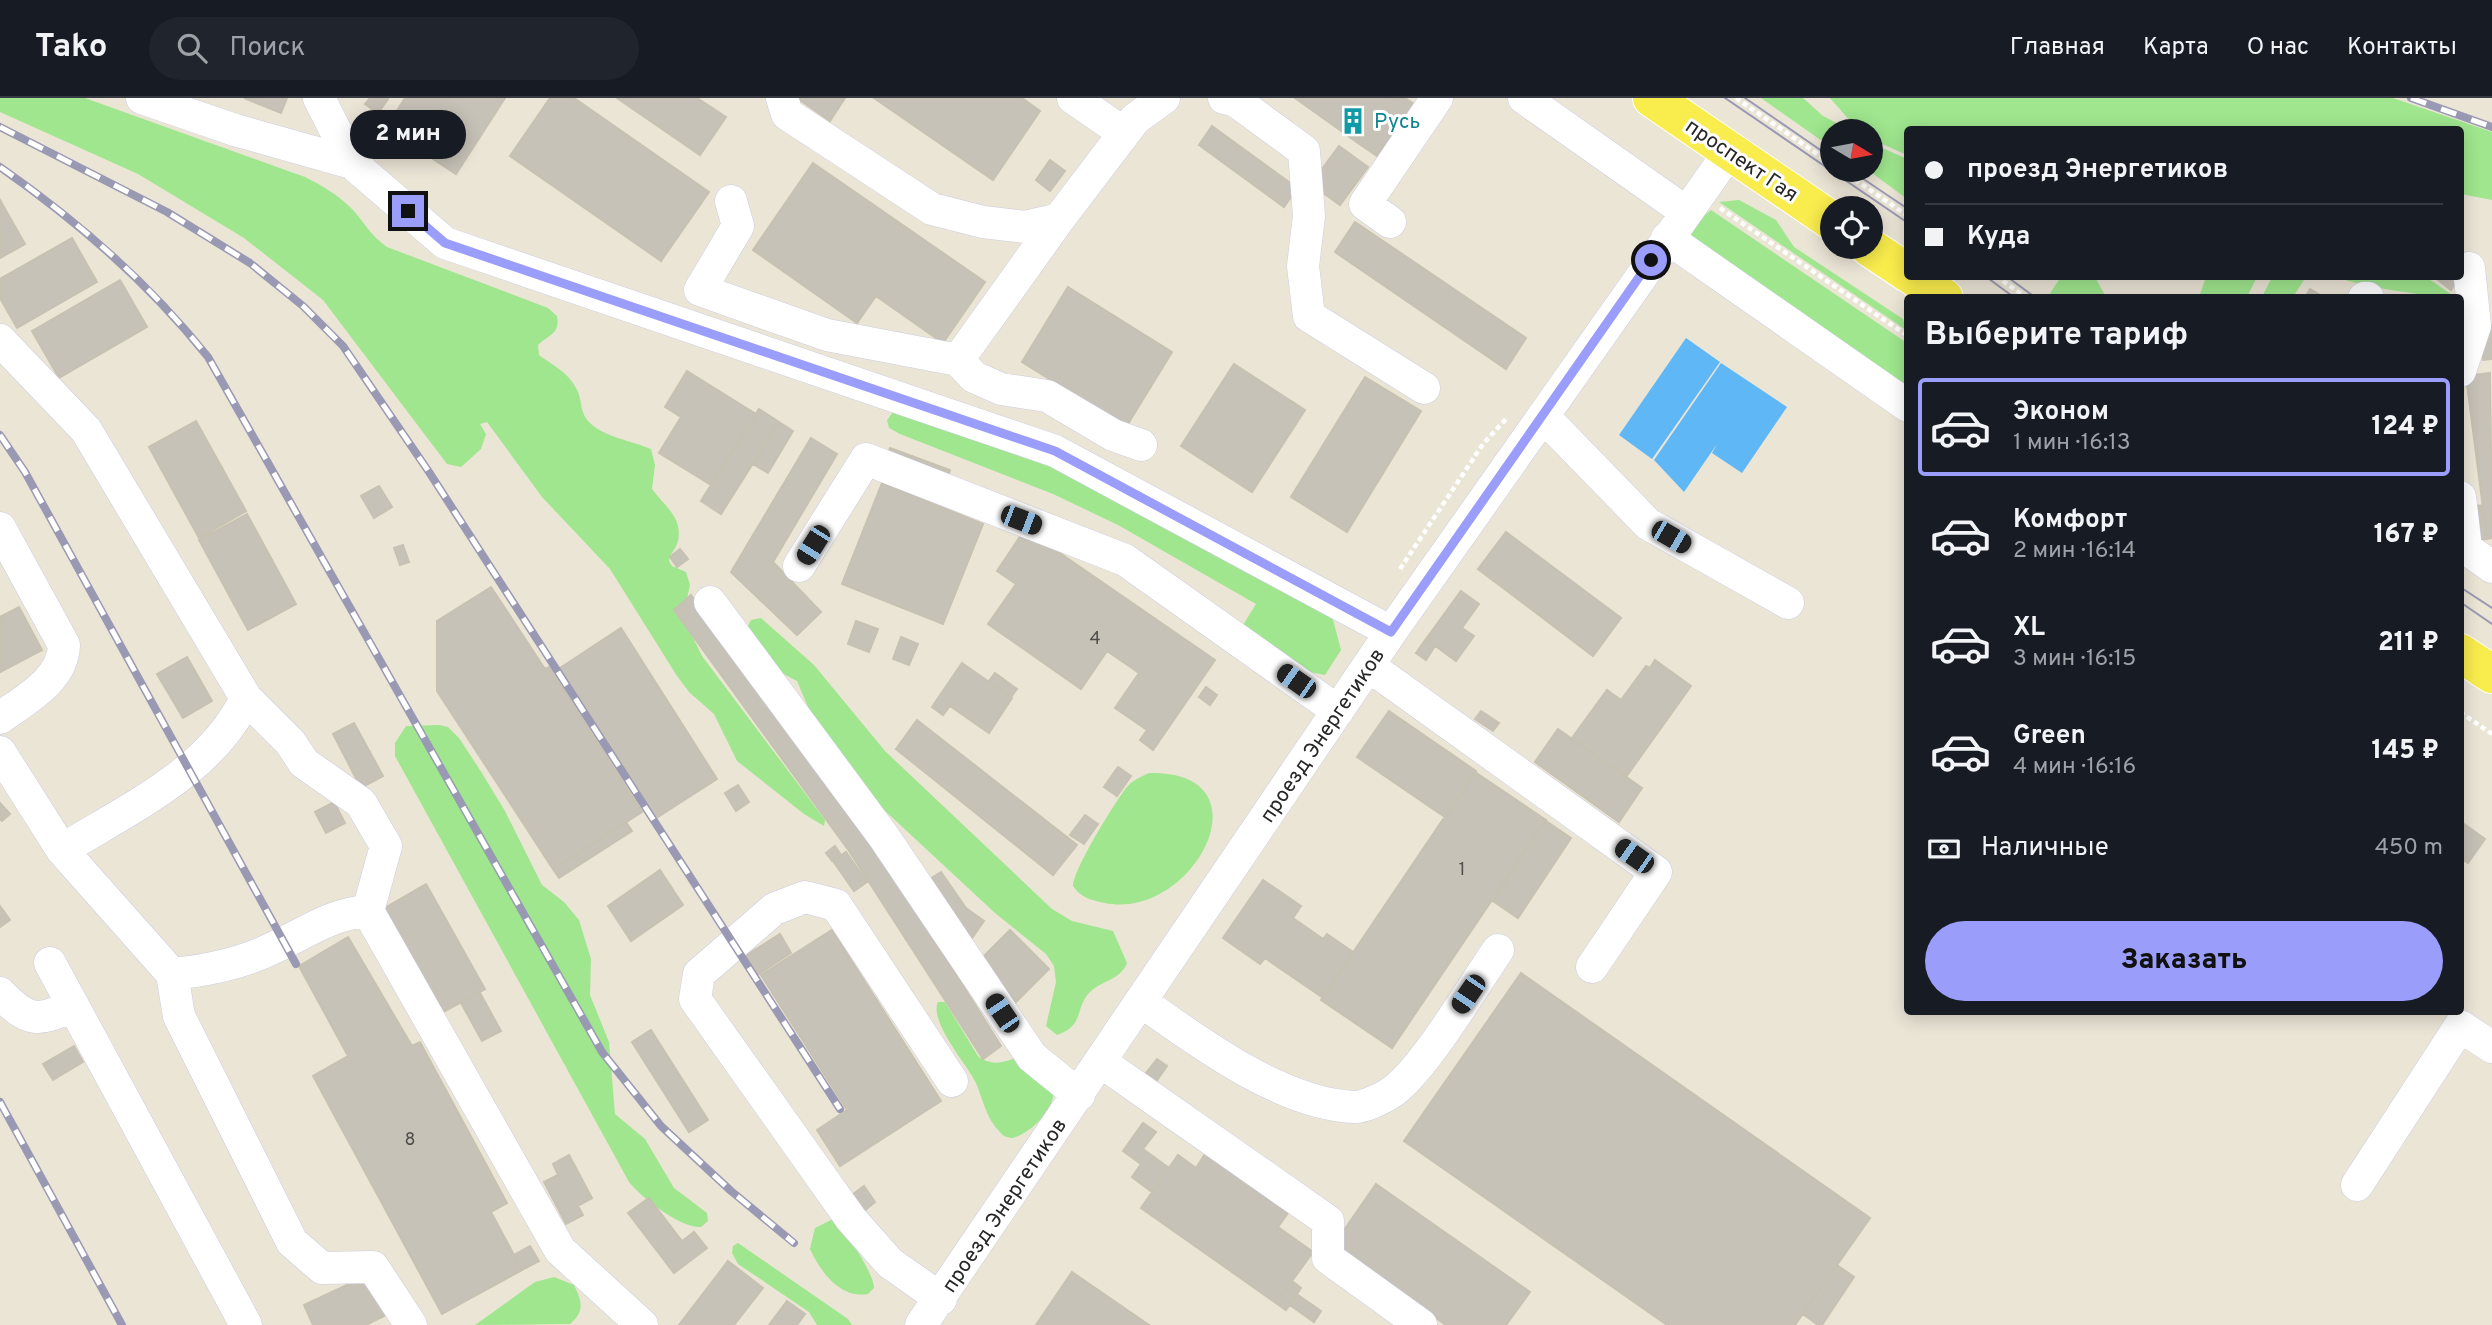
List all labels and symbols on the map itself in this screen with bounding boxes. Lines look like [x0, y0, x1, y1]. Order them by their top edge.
building icon: Русь [1338, 106, 1368, 136]
callout: 2 мин [350, 109, 466, 158]
place label: Русь [1374, 109, 1421, 136]
street label: проспект Гая [1680, 114, 1803, 209]
north arrow [1820, 119, 1883, 182]
route end [392, 195, 424, 227]
route start [1635, 244, 1667, 276]
car [998, 503, 1045, 537]
car [1648, 517, 1695, 557]
car [793, 522, 834, 568]
house number: 4 [1089, 628, 1101, 651]
street label: проезд Энергетиков [1255, 643, 1392, 828]
car [1273, 660, 1320, 702]
car [1611, 835, 1658, 877]
house number: 1 [1459, 859, 1465, 882]
car [1448, 971, 1489, 1017]
car [982, 990, 1023, 1036]
street label: проезд Энергетиков [937, 1113, 1074, 1298]
house number: 8 [405, 1129, 416, 1152]

